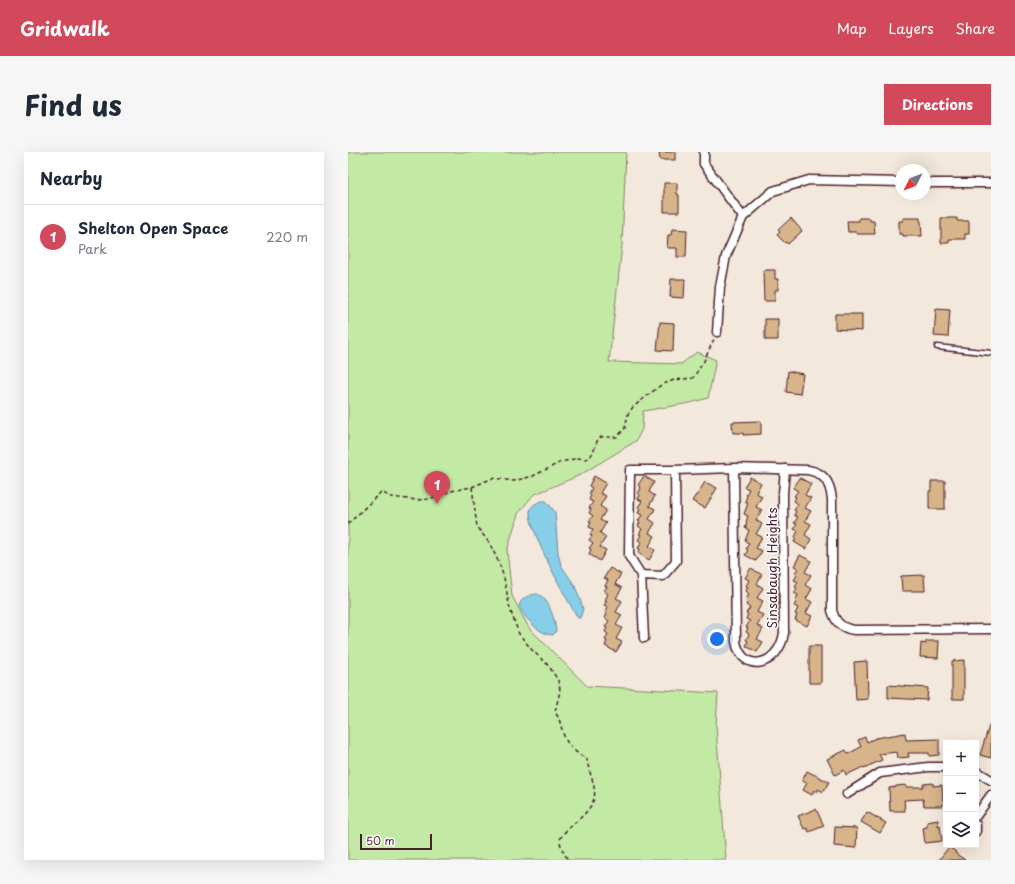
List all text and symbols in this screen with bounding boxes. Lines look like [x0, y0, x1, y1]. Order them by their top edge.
text: Gridwalk [20, 14, 110, 42]
text: Map [837, 18, 867, 39]
text: Layers [889, 18, 934, 39]
text: Share [956, 18, 995, 39]
text: Find us [24, 83, 122, 126]
button: Directions [884, 84, 991, 125]
north arrow [895, 164, 931, 200]
text: Nearby [40, 165, 102, 191]
text: Shelton Open Space [78, 216, 228, 239]
text: 1 [50, 227, 56, 246]
text: 220 m [266, 227, 308, 246]
text: Park [78, 239, 107, 258]
pin: 1 [424, 471, 450, 504]
street label: Sinsabaugh Heights [762, 507, 781, 629]
your location [707, 629, 727, 649]
map controls [943, 740, 979, 848]
button: + [943, 740, 979, 776]
button: − [943, 776, 979, 812]
button: layers [943, 812, 979, 848]
scale bar [360, 832, 432, 851]
text: 50 m [366, 832, 395, 849]

